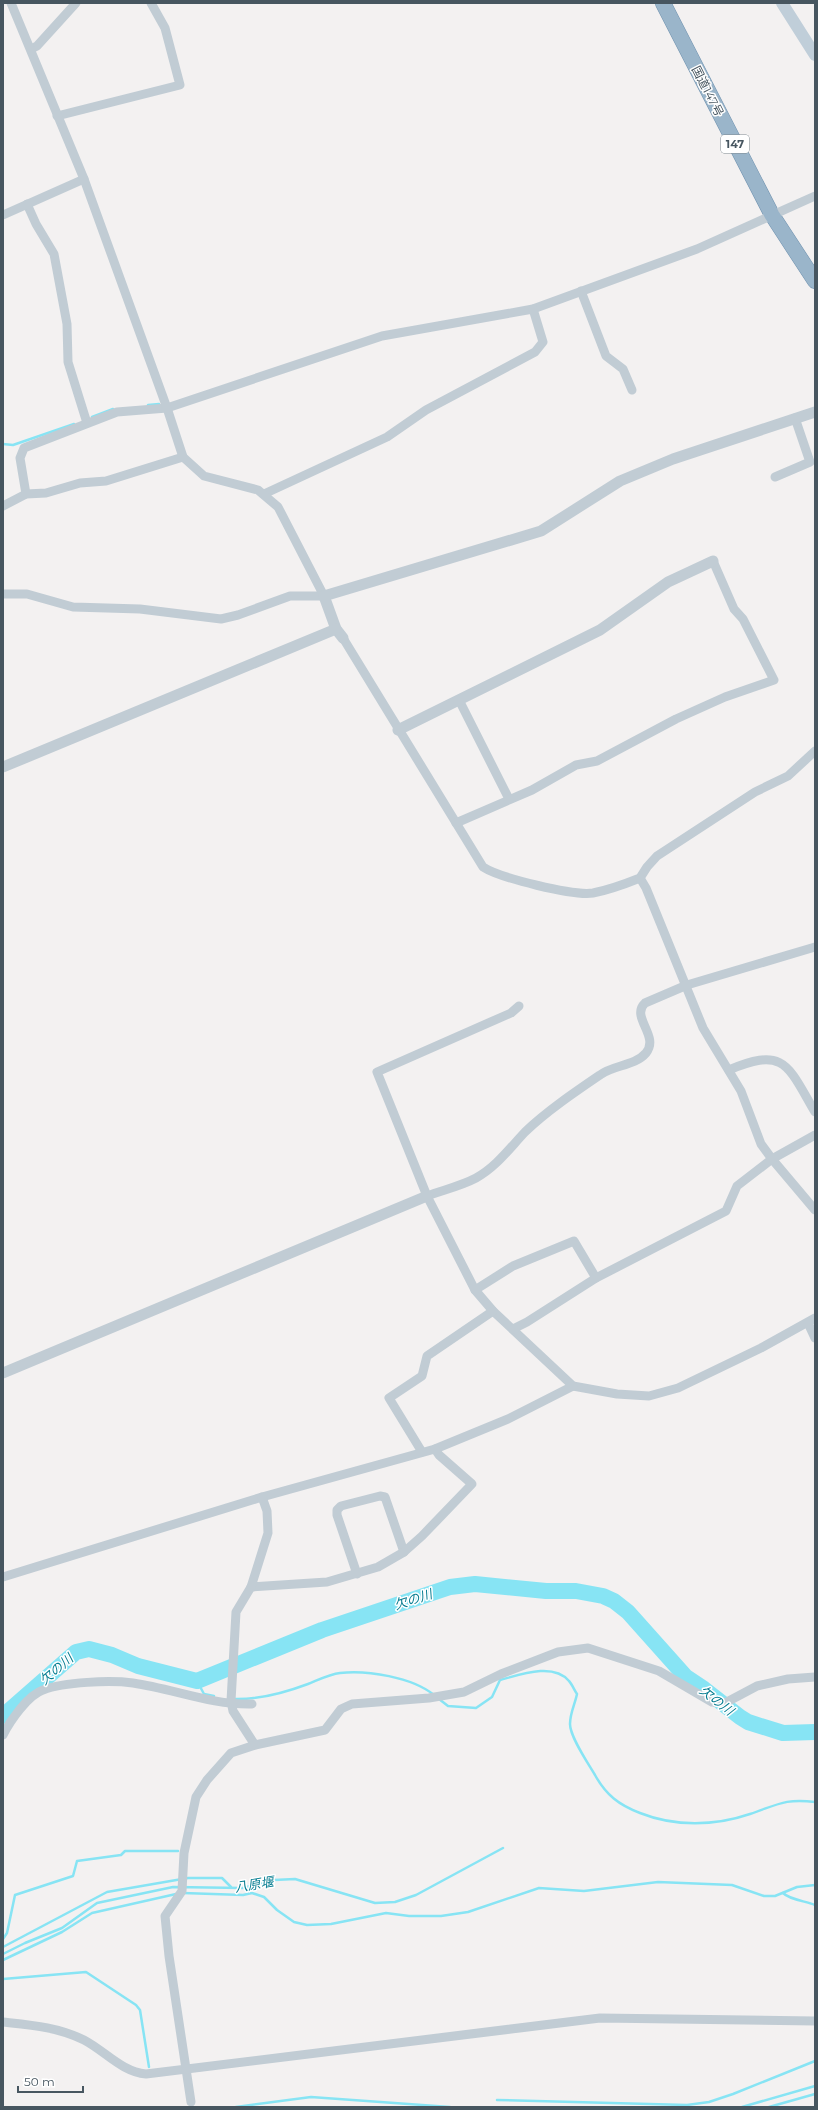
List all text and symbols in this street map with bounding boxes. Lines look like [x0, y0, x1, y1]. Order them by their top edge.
street label: 国道147号 [689, 63, 727, 119]
road number: 147 [721, 135, 749, 153]
water label: 欠の川 [392, 1585, 436, 1613]
water label: 欠の川 [36, 1649, 77, 1688]
water label: 欠の川 [697, 1682, 739, 1720]
water label: 八原堰 [233, 1873, 276, 1895]
scale bar [18, 2068, 83, 2094]
text: 50 m [24, 2074, 55, 2089]

